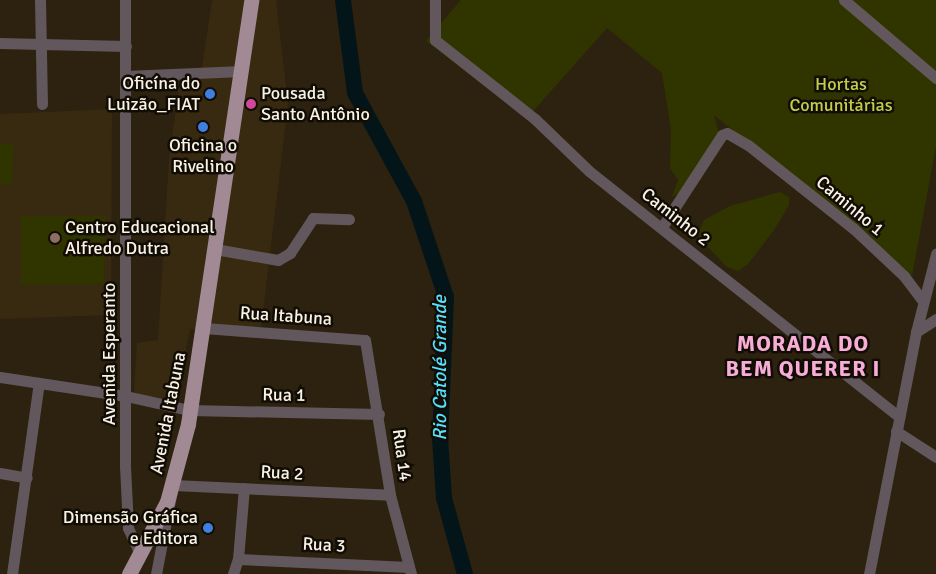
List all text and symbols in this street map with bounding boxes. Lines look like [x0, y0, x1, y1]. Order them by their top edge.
place label: Oficína do Luizão_FIAT [107, 73, 200, 116]
park label: Hortas Comunitárias [789, 74, 893, 116]
place label: Pousada Santo Antônio [261, 83, 370, 126]
marker: Oficína do Luizão_FIAT [204, 88, 216, 100]
marker: Pousada Santo Antônio [245, 98, 257, 110]
marker: Oficina o Rivelino [197, 121, 209, 133]
place label: Oficina o Rivelino [169, 135, 237, 178]
street label: Caminho 1 [812, 171, 888, 241]
street label: Caminho 2 [637, 183, 715, 251]
place label: Centro Educacional Alfredo Dutra [65, 217, 214, 260]
marker: Centro Educacional Alfredo Dutra [49, 232, 61, 244]
street label: Avenida Esperanto [98, 283, 120, 425]
water label: Rio Catolé Grande [430, 295, 452, 441]
street label: Rua Itabuna [239, 302, 333, 330]
district label: MORADA DO BEM QUERER I [724, 330, 882, 382]
street label: Avenida Itabuna [146, 350, 190, 476]
street label: Rua 1 [262, 384, 306, 406]
street label: Rua 14 [388, 427, 416, 483]
street label: Rua 2 [260, 461, 304, 485]
place label: Dimensão Gráfica e Editora [63, 507, 198, 550]
marker: Dimensão Gráfica e Editora [202, 522, 214, 534]
street label: Rua 3 [302, 533, 346, 557]

